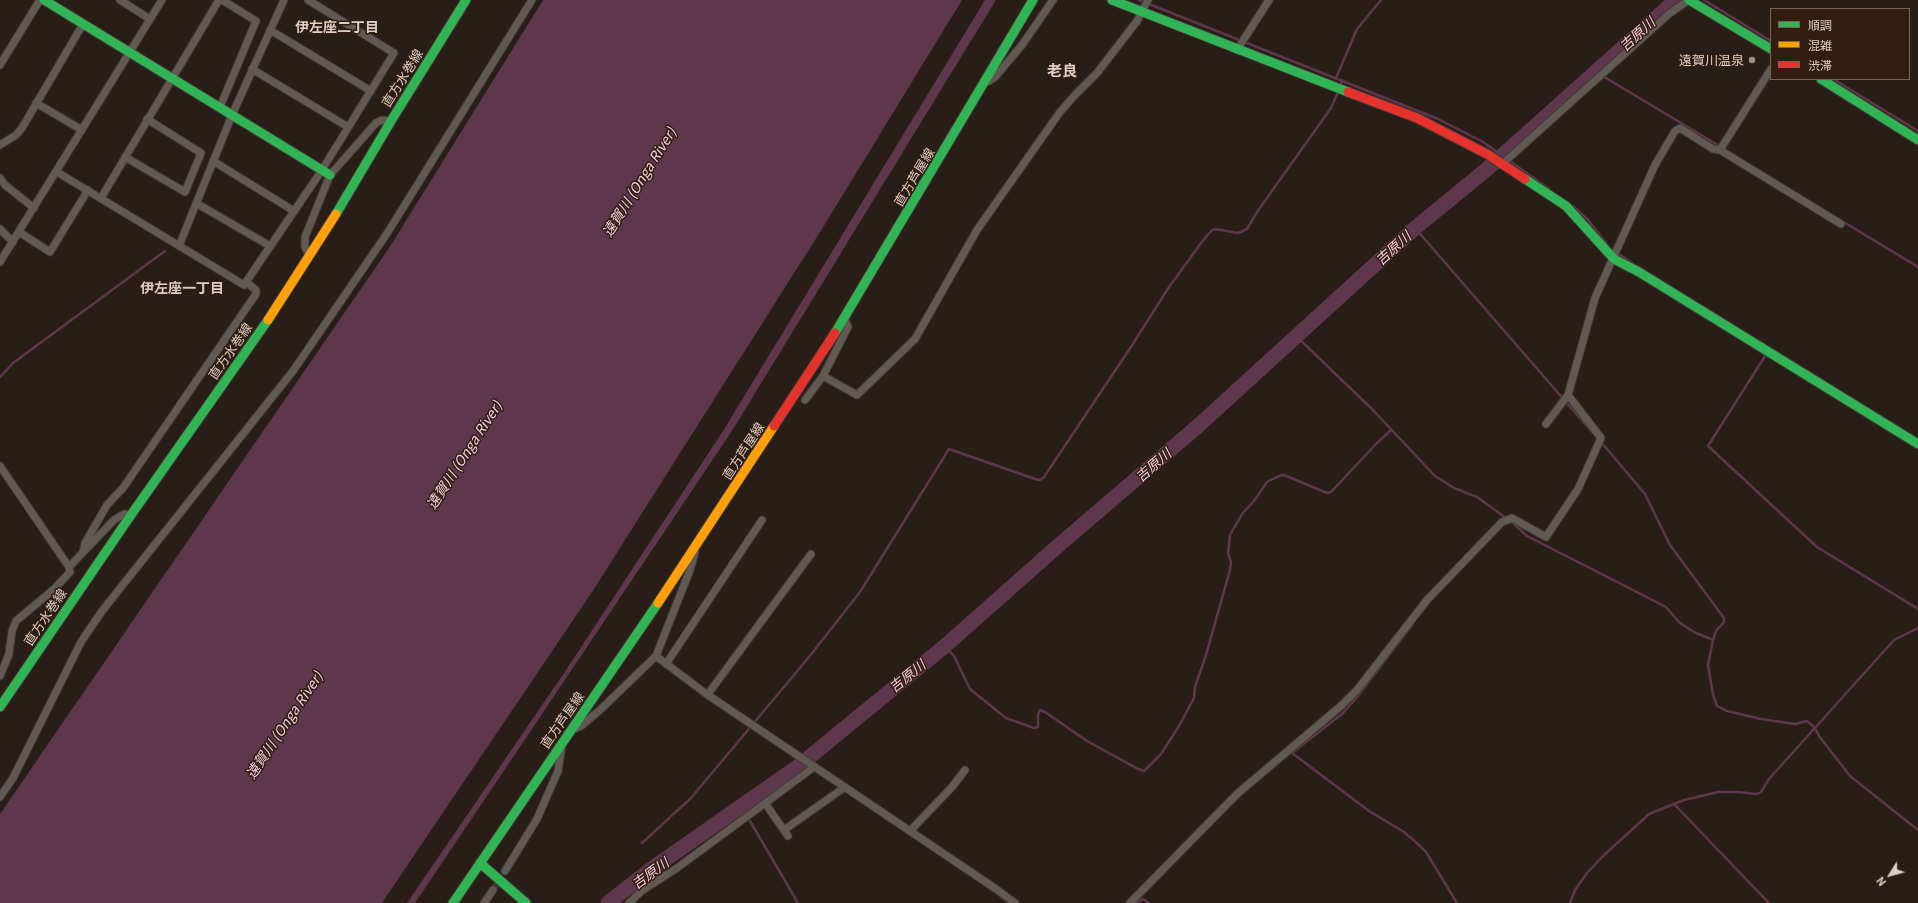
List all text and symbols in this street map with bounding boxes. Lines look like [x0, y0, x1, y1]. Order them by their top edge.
legend [1770, 8, 1910, 80]
water label: 吉原川 [1616, 14, 1658, 54]
text: 順調 [1808, 16, 1832, 33]
district label: 伊左座二丁目 [295, 19, 379, 35]
text: 混雑 [1808, 36, 1832, 53]
street label: 直方水巻線 [378, 46, 426, 110]
place label: 遠賀川温泉 [1679, 52, 1744, 68]
marker: 遠賀川温泉 [1747, 55, 1757, 65]
text: 渋滞 [1808, 56, 1832, 73]
district label: 老良 [1047, 61, 1077, 79]
water label: 遠賀川 (Onga River) [599, 124, 679, 240]
street label: 直方芦屋線 [891, 145, 937, 209]
water label: 吉原川 [1372, 228, 1414, 268]
district label: 伊左座一丁目 [140, 280, 224, 296]
street label: 直方水巻線 [205, 320, 255, 382]
water label: 遠賀川 (Onga River) [423, 398, 505, 512]
street label: 直方芦屋線 [719, 419, 767, 483]
water label: 吉原川 [1132, 445, 1174, 485]
street label: 直方水巻線 [20, 586, 70, 648]
water label: 吉原川 [885, 656, 929, 696]
water label: 遠賀川 (Onga River) [242, 668, 326, 782]
street label: 直方芦屋線 [537, 689, 587, 751]
water label: 吉原川 [628, 854, 672, 892]
north arrow [1870, 855, 1910, 895]
text: N [1872, 874, 1889, 890]

